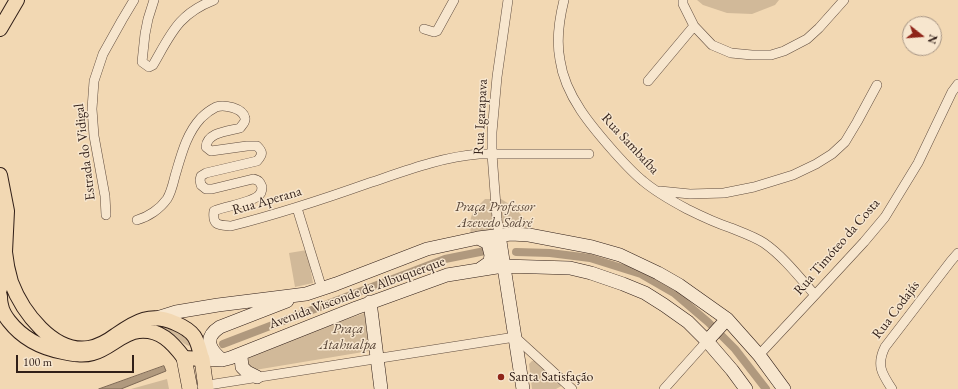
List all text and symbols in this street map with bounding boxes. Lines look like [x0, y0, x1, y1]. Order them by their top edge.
north arrow [902, 16, 942, 56]
text: N [925, 33, 941, 46]
street label: Rua Igarapava [471, 78, 491, 156]
street label: Estrada do Vidigal [71, 103, 99, 201]
street label: Rua Sambaíba [598, 110, 662, 178]
street label: Rua Aperana [230, 183, 304, 219]
street label: Rua Timóteo da Costa [790, 195, 884, 299]
park label: Praça Professor Azevedo Sodré [455, 199, 535, 232]
street label: Avenida Visconde de Albuquerque [267, 253, 447, 333]
street label: Rua Codajás [869, 278, 923, 342]
park label: Praça Atahualpa [319, 321, 377, 354]
scale bar [18, 347, 136, 373]
text: 100 m [23, 354, 52, 370]
place label: Santa Satisfação [509, 369, 593, 385]
marker: Santa Satisfação [496, 372, 506, 382]

